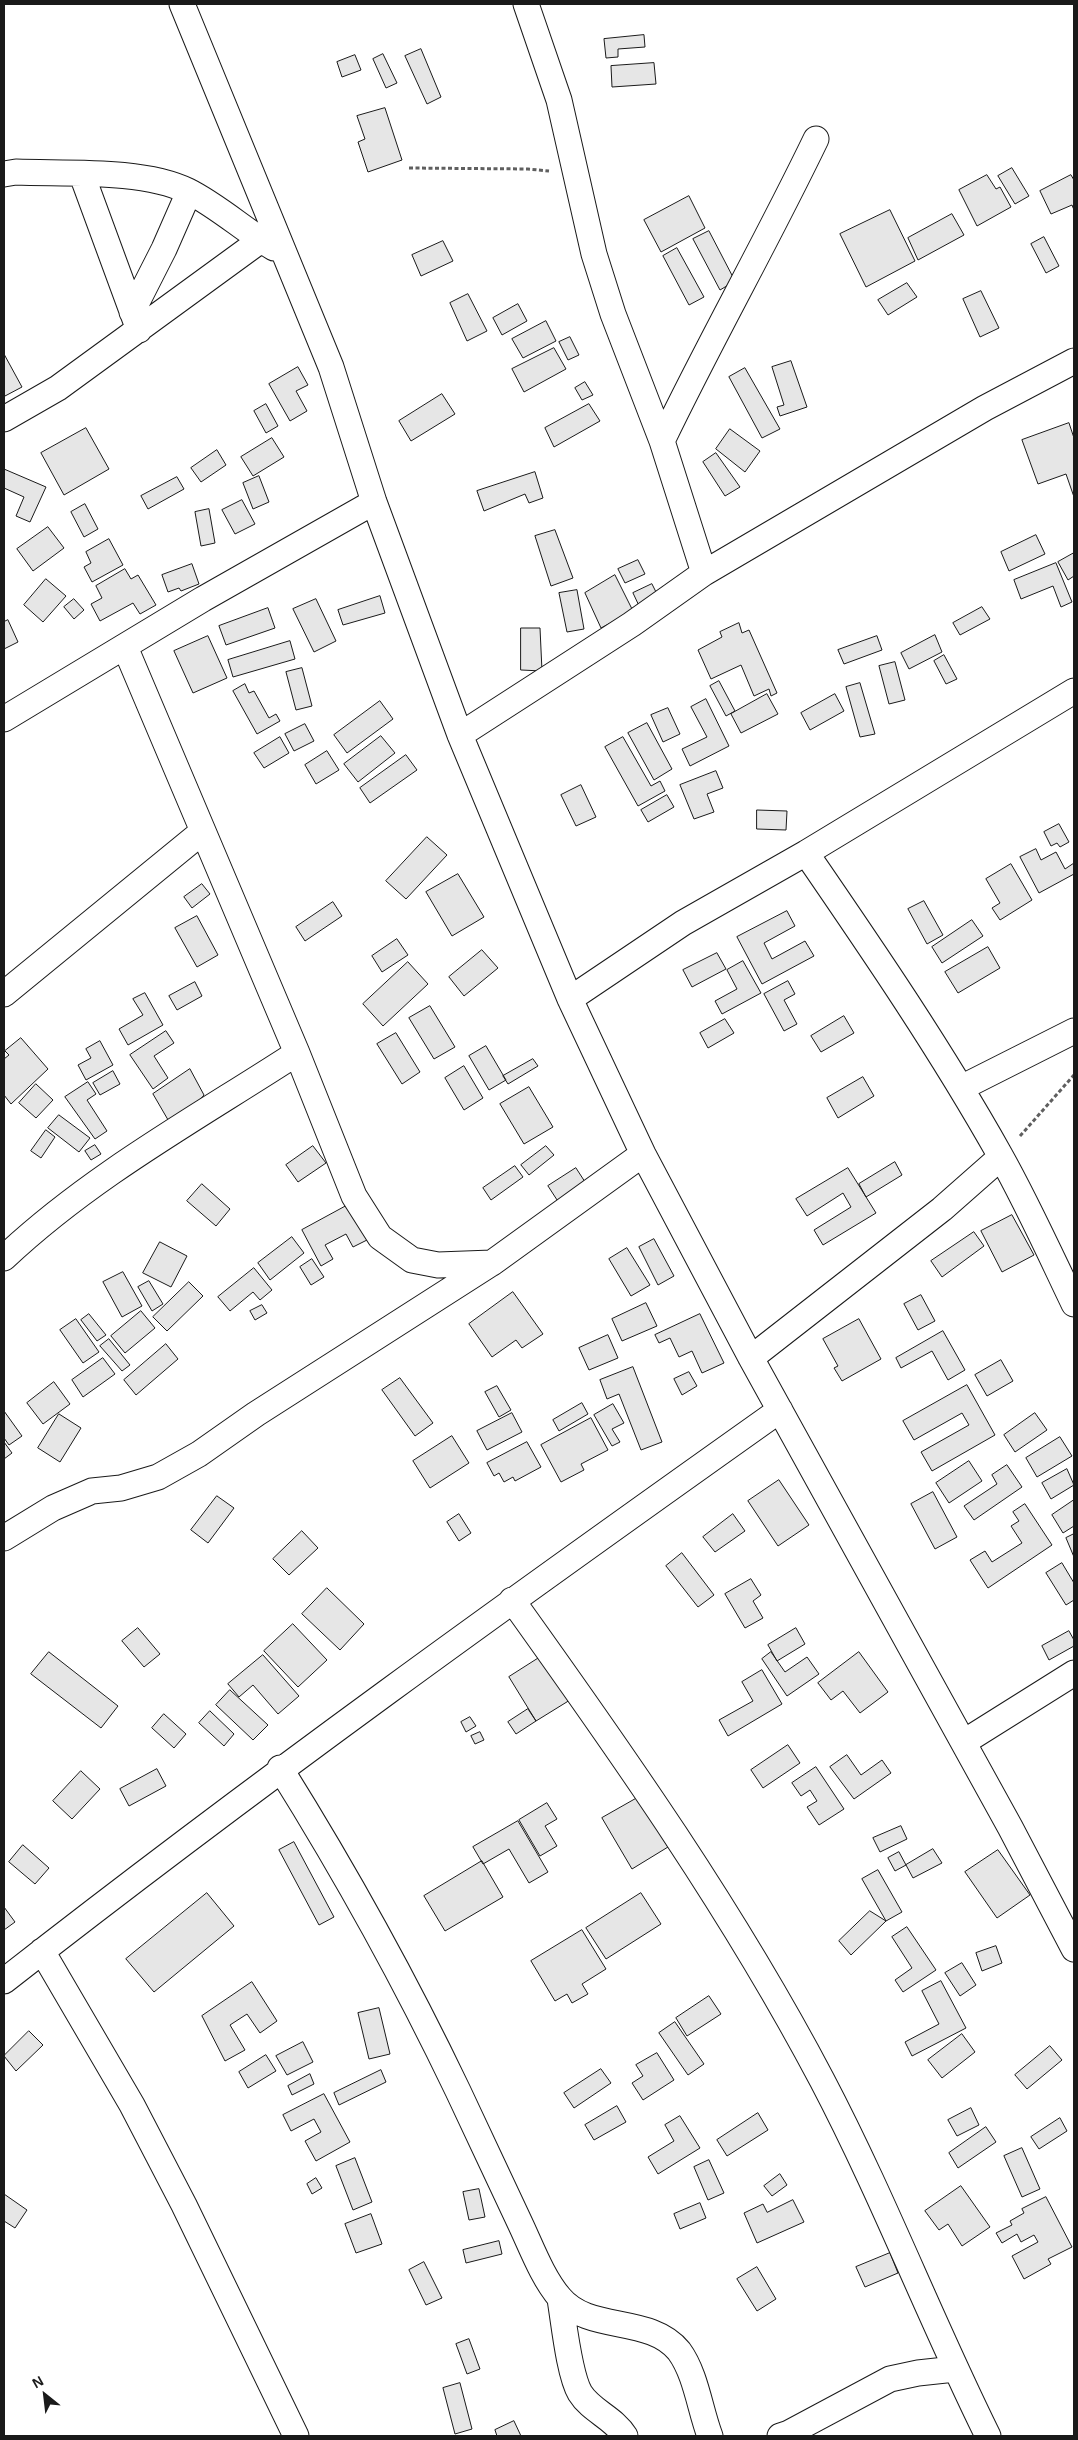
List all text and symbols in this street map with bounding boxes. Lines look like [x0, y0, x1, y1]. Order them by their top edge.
north arrow [20, 2370, 70, 2420]
text: N [29, 2372, 46, 2391]

